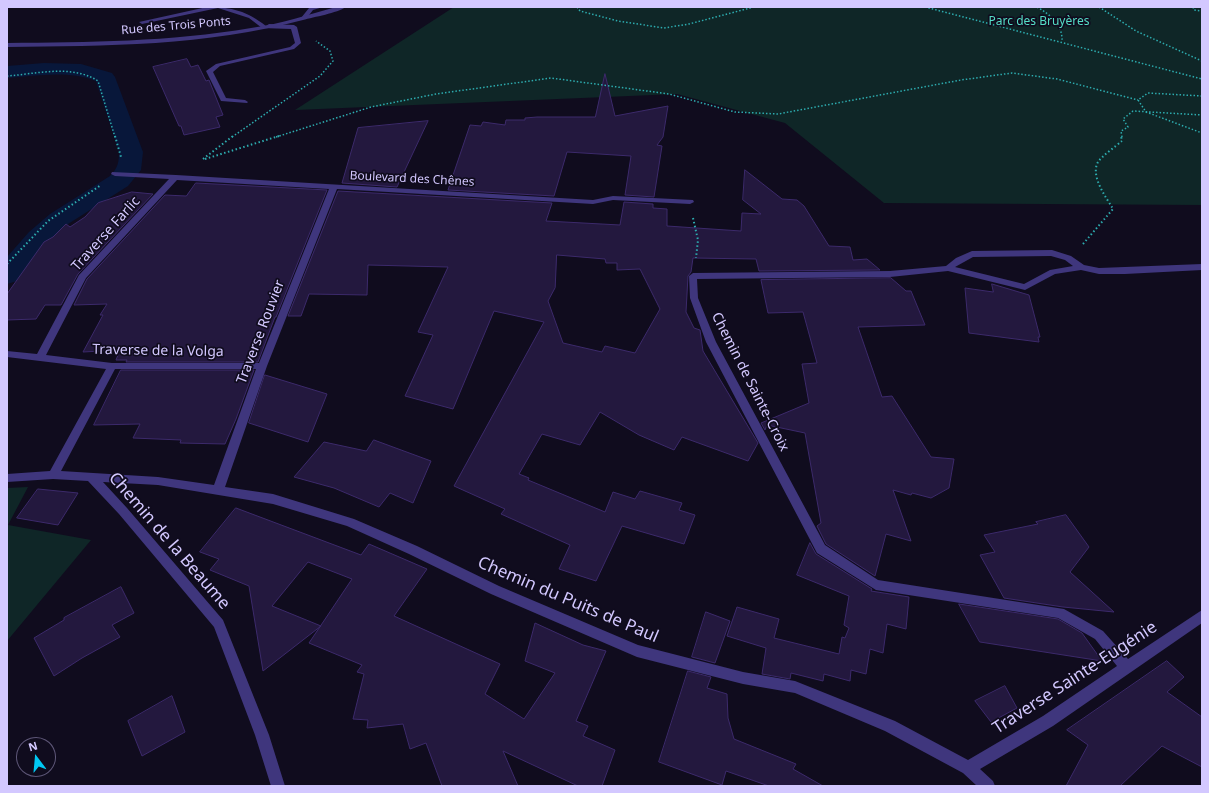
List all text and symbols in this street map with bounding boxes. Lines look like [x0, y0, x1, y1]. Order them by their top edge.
street label: Rue des Trois Ponts [121, 14, 231, 38]
park label: Parc des Bruyères [989, 15, 1089, 29]
street label: Boulevard des Chênes [349, 169, 475, 189]
street label: Traverse Farlic [68, 193, 144, 275]
street label: Traverse Rouvier [234, 278, 288, 386]
street label: Chemin de Sainte-Croix [708, 310, 792, 454]
street label: Traverse de la Volga [92, 341, 224, 361]
street label: Chemin de la Beaume [104, 468, 234, 614]
street label: Chemin du Puits de Paul [475, 553, 661, 647]
street label: Traverse Sainte-Eugénie [989, 617, 1161, 739]
north arrow [16, 737, 56, 777]
text: N [26, 738, 39, 754]

